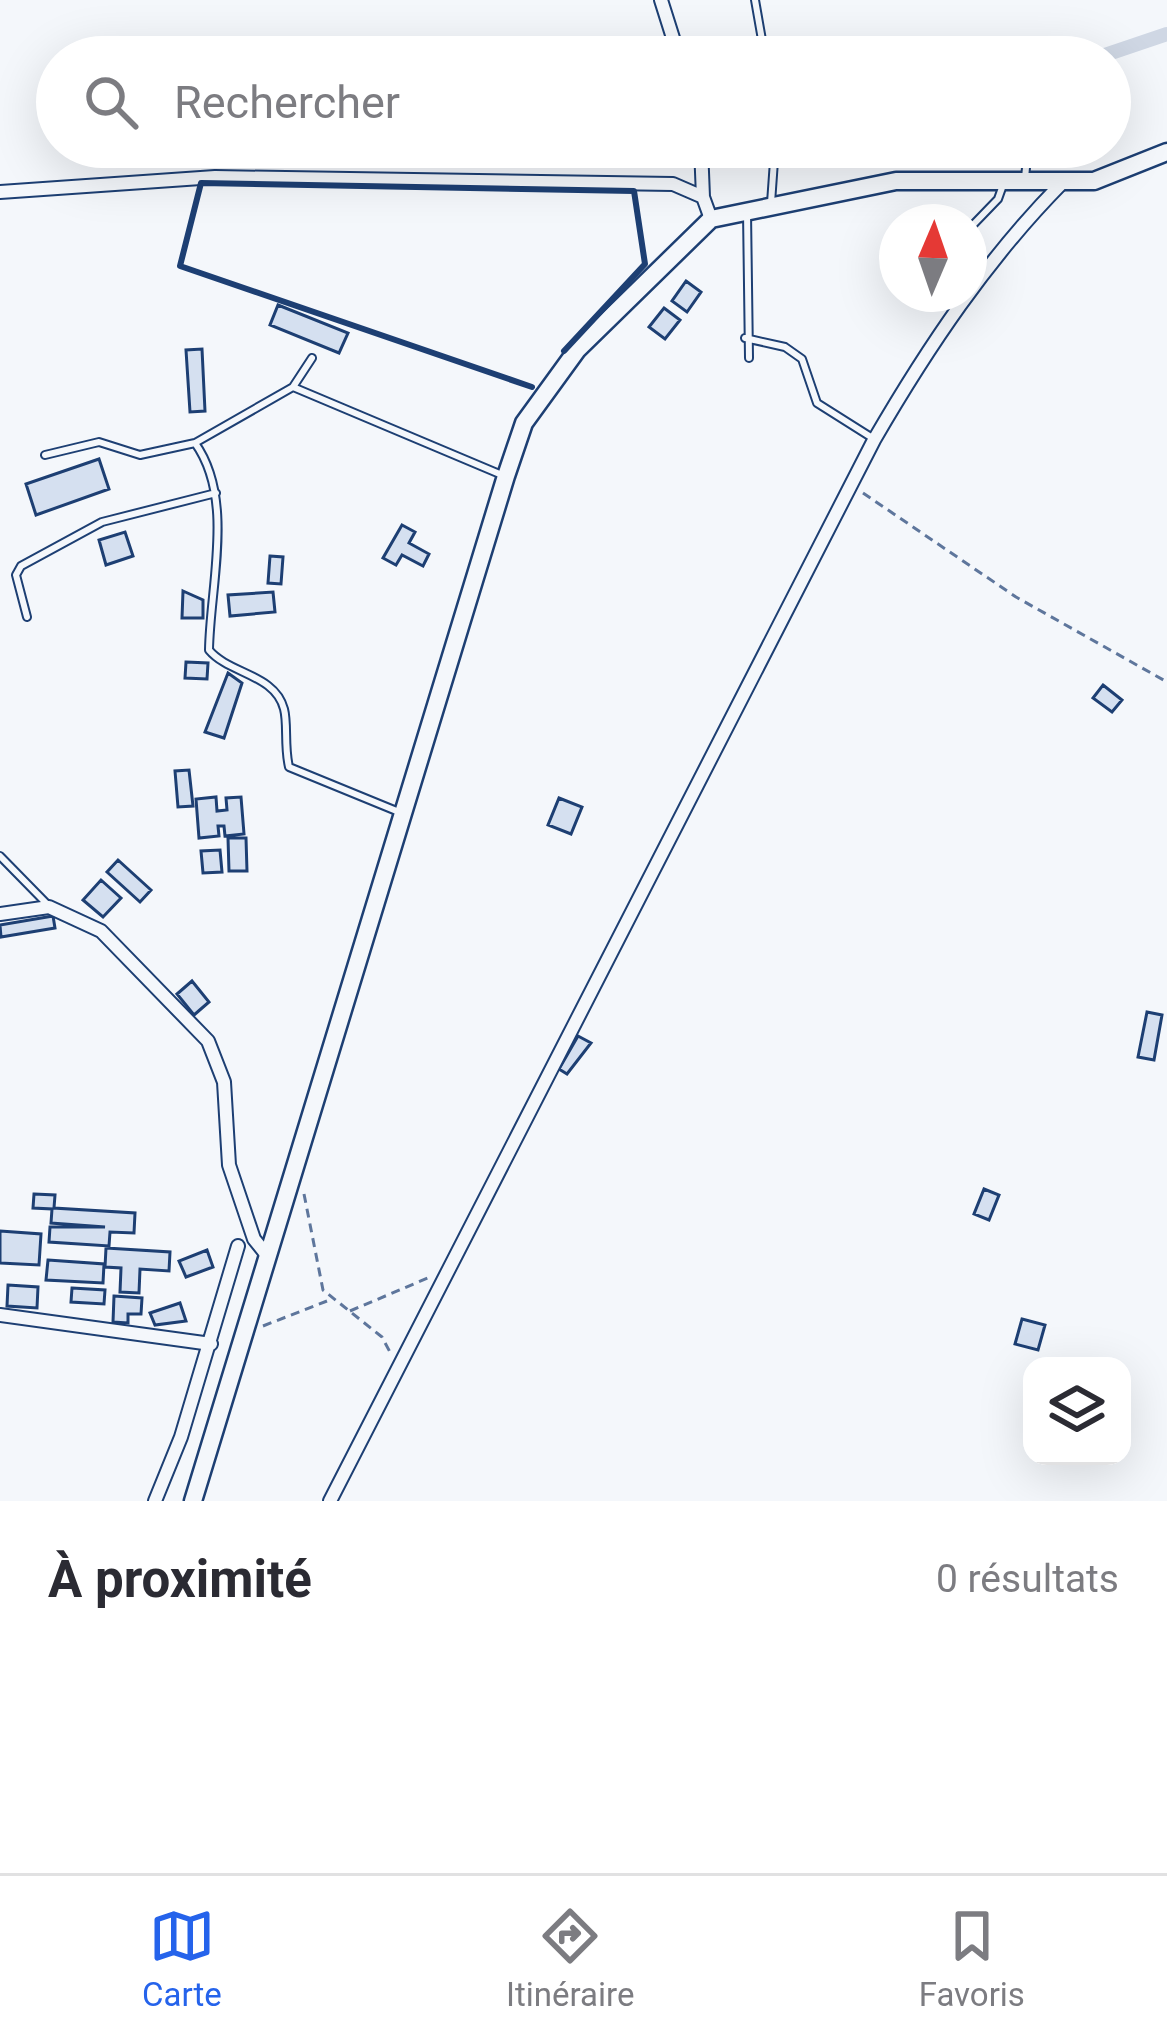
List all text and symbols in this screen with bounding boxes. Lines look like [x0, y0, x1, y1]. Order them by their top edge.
search box [36, 36, 1131, 168]
icon: search [78, 69, 144, 135]
text: Rechercher [174, 76, 400, 129]
north arrow [879, 204, 987, 312]
map controls [1023, 1357, 1131, 1465]
button: layers [1023, 1357, 1131, 1465]
text: À proximité [48, 1550, 312, 1609]
text: 0 résultats [936, 1556, 1119, 1602]
tab: Carte [142, 1903, 222, 2014]
tab: Itinéraire [506, 1903, 634, 2014]
tab: Favoris [919, 1903, 1025, 2014]

